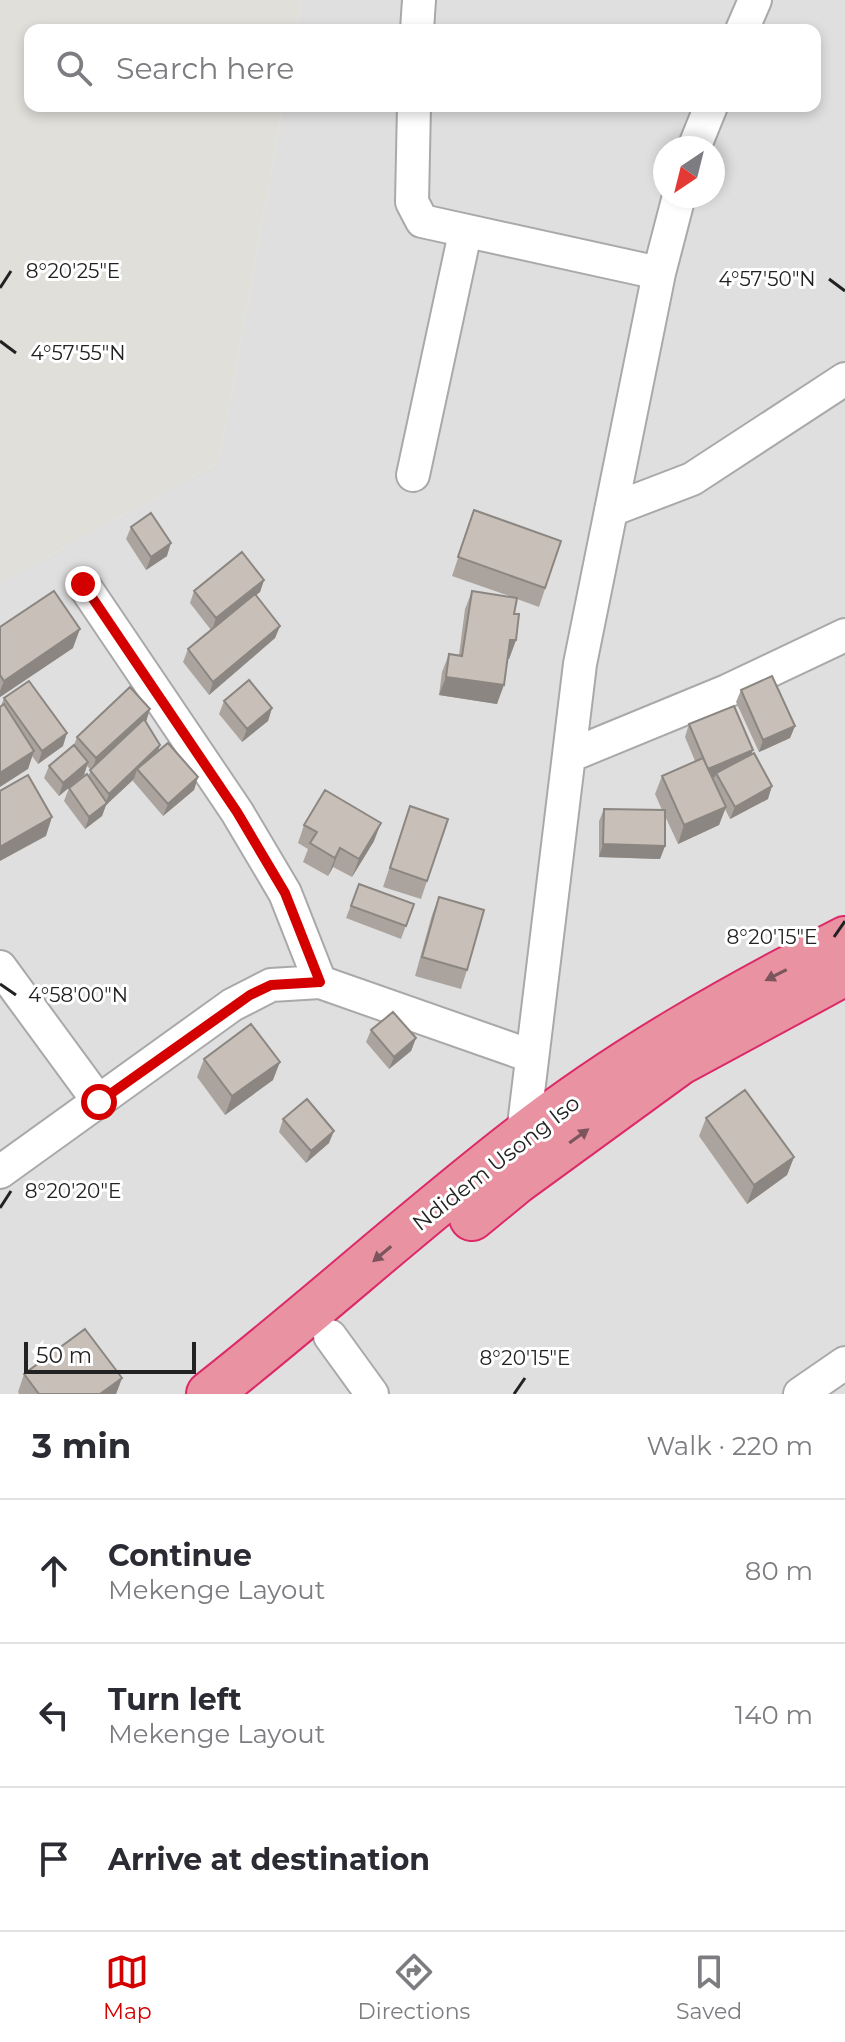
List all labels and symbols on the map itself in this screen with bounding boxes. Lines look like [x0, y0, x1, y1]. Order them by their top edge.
north arrow [653, 136, 725, 208]
text: 8°20'25"E [26, 259, 120, 283]
text: 4°57'50"N [718, 267, 816, 291]
text: 4°57'55"N [30, 341, 126, 365]
route end [65, 566, 101, 602]
text: 8°20'15"E [727, 925, 817, 949]
one-way arrow [764, 968, 787, 981]
text: 4°58'00"N [28, 983, 128, 1007]
route start [81, 1084, 117, 1120]
street label: Ndidem Usong Iso [407, 1089, 585, 1237]
one-way arrow [569, 1128, 589, 1144]
text: 8°20'20"E [25, 1179, 121, 1203]
one-way arrow [372, 1245, 392, 1262]
scale bar [24, 1338, 196, 1374]
text: 8°20'15"E [480, 1346, 570, 1370]

